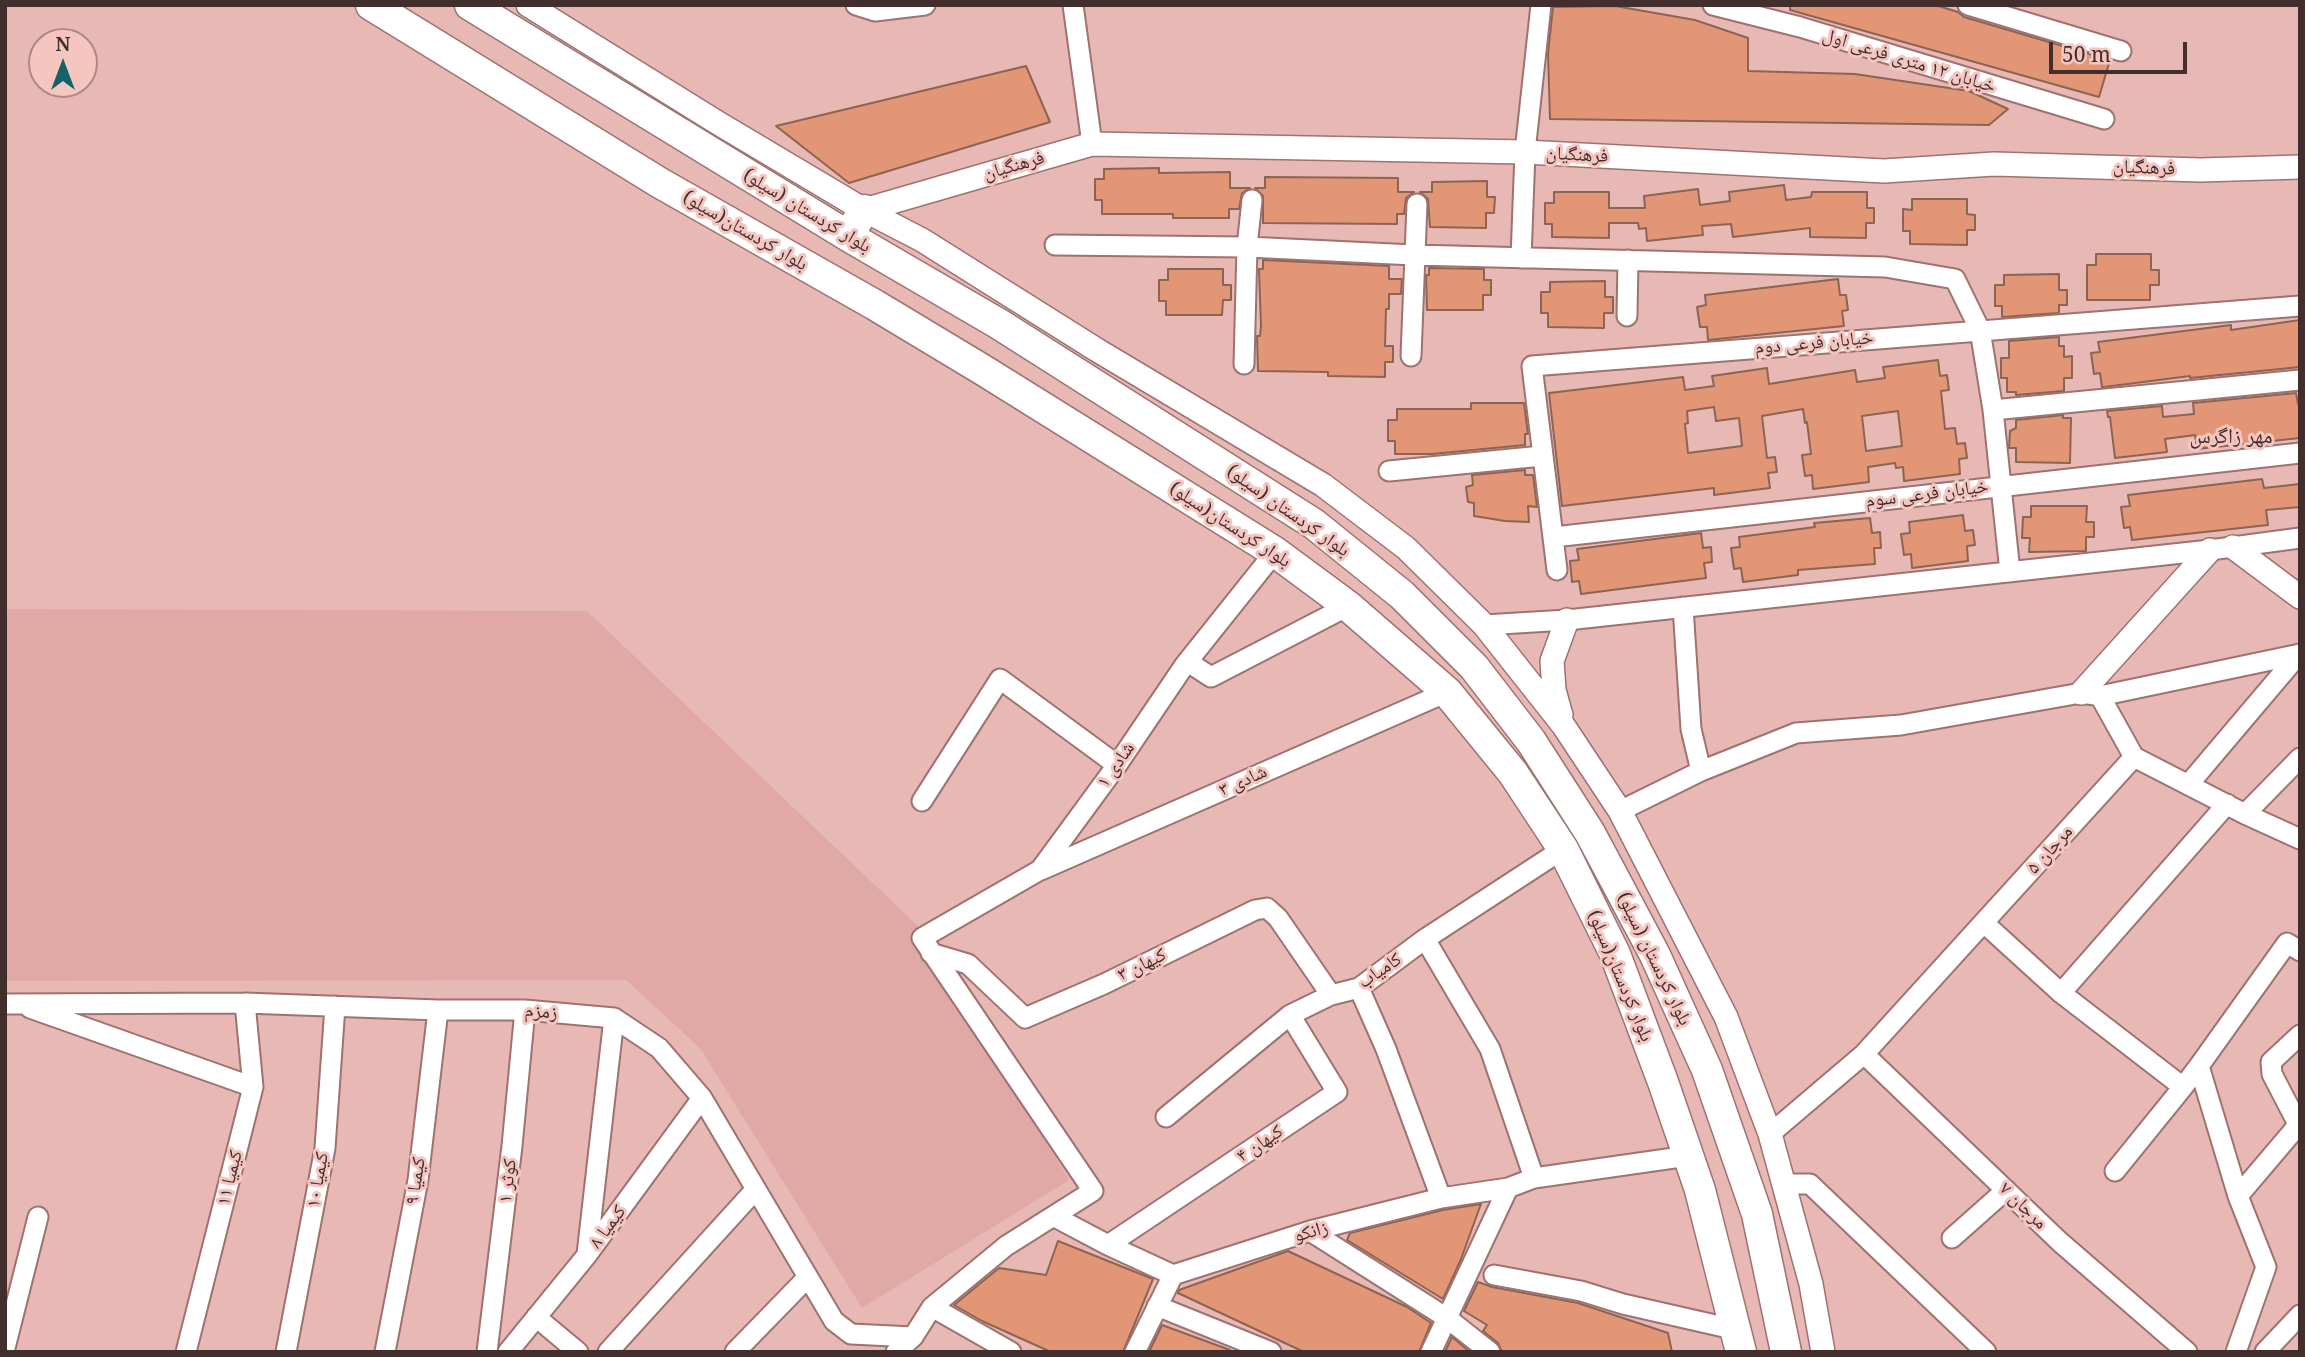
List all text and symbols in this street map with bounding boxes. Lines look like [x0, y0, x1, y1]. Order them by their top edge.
street label: خیابان ۱۲ متری فرعی اول [1820, 24, 1998, 98]
north arrow [28, 28, 98, 98]
scale bar [2053, 28, 2191, 72]
text: N [56, 31, 70, 57]
text: 50 m [2062, 40, 2111, 68]
street label: فرهنگیان [1545, 142, 1609, 168]
street label: فرهنگیان [981, 146, 1047, 186]
street label: فرهنگیان [2112, 156, 2176, 180]
street label: بلوار کردستان (سیلو) [739, 164, 875, 258]
street label: بلوار کردستان(سیلو) [679, 186, 811, 276]
street label: خیابان فرعی دوم [1754, 326, 1874, 360]
district label: مهر زاگرس [2189, 424, 2273, 450]
street label: بلوار کردستان (سیلو) [1222, 460, 1354, 562]
street label: خیابان فرعی سوم [1864, 475, 1990, 513]
street label: بلوار کردستان(سیلو) [1165, 477, 1295, 573]
street label: شادی ۱ [1092, 738, 1140, 792]
street label: شادی ۳ [1215, 760, 1271, 802]
street label: مرجان ۵ [2022, 821, 2078, 879]
street label: بلوار کردستان (سیلو) [1612, 889, 1696, 1029]
street label: بلوار کردستان(سیلو) [1582, 907, 1658, 1045]
street label: کیهان ۳ [1114, 943, 1170, 987]
street label: کامیاب [1354, 948, 1406, 994]
street label: زمزم [524, 999, 558, 1025]
street label: کیهان ۴ [1232, 1120, 1288, 1168]
street label: کیمیا ۱۱ [212, 1148, 248, 1208]
street label: کیمیا ۱۰ [302, 1150, 334, 1210]
street label: کیمیا ۹ [401, 1156, 431, 1206]
street label: کوثر ۱ [494, 1158, 522, 1204]
street label: مرجان ۷ [1994, 1178, 2052, 1234]
street label: کیمیا ۸ [585, 1201, 631, 1253]
street label: زانکو [1291, 1216, 1331, 1248]

